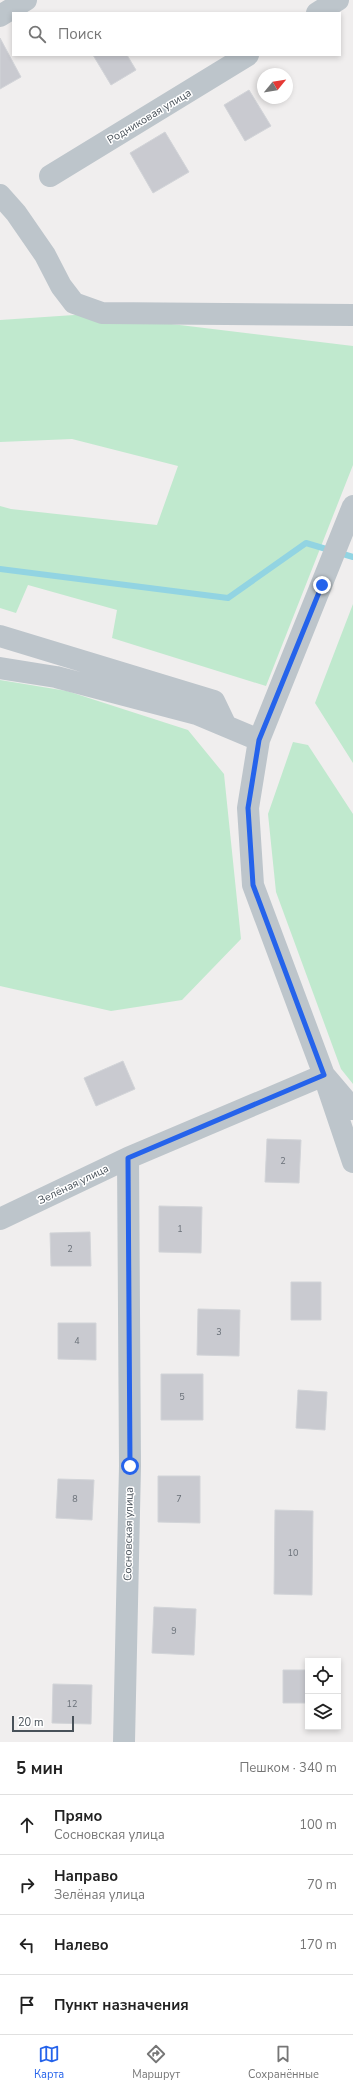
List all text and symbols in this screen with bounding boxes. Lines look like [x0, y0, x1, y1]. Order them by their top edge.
search box [12, 12, 341, 56]
icon: search [26, 23, 48, 45]
text: Поиск [58, 24, 102, 44]
north arrow [257, 68, 293, 104]
street label: Родниковая улица [104, 85, 194, 148]
route end [313, 576, 331, 594]
house number: 2 [280, 1155, 286, 1167]
street label: Зелёная улица [35, 1161, 111, 1208]
house number: 1 [177, 1223, 183, 1235]
house number: 2 [67, 1243, 73, 1255]
house number: 3 [216, 1326, 222, 1338]
house number: 4 [74, 1335, 80, 1347]
house number: 5 [179, 1391, 185, 1403]
route start [121, 1457, 139, 1475]
street label: Сосновская улица [120, 1487, 137, 1581]
house number: 8 [72, 1493, 78, 1505]
house number: 7 [176, 1493, 182, 1505]
house number: 10 [288, 1547, 298, 1559]
house number: 9 [171, 1625, 177, 1637]
map controls [305, 1658, 341, 1730]
button: locate [305, 1658, 341, 1694]
button: layers [305, 1694, 341, 1730]
house number: 12 [67, 1698, 77, 1710]
scale bar [12, 1714, 74, 1733]
text: 20 m [18, 1715, 43, 1730]
text: 5 мин [16, 1757, 63, 1780]
text: Пешком · 340 m [239, 1759, 337, 1777]
text: Прямо [54, 1806, 102, 1826]
icon: ahead [16, 1814, 38, 1836]
text: 100 m [299, 1816, 337, 1834]
text: Сосновская улица [54, 1826, 165, 1844]
text: Направо [54, 1866, 118, 1886]
icon: right [16, 1874, 38, 1896]
text: 70 m [307, 1876, 337, 1894]
text: Зелёная улица [54, 1886, 145, 1904]
icon: left [16, 1934, 38, 1956]
text: Налево [54, 1935, 109, 1955]
text: 170 m [299, 1936, 337, 1954]
icon: arrive [16, 1994, 38, 2016]
text: Пункт назначения [54, 1995, 189, 2015]
tab: Карта [34, 2043, 64, 2082]
tab: Маршрут [132, 2043, 180, 2082]
tab: Сохранённые [248, 2043, 319, 2082]

